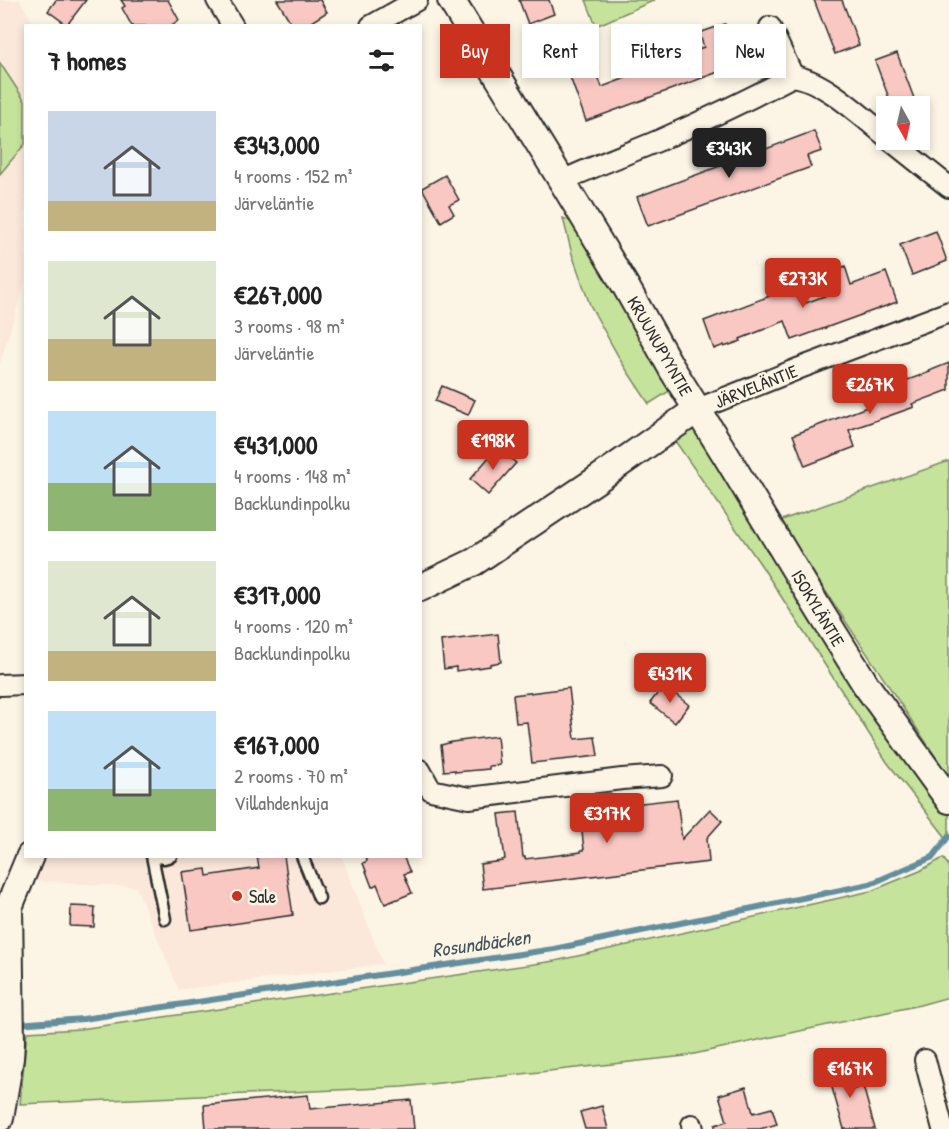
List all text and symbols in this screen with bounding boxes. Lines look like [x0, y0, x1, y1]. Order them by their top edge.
chip: Buy [440, 24, 510, 78]
chip: Rent [522, 24, 599, 78]
chip: Filters [611, 24, 702, 78]
chip: New [714, 24, 786, 78]
text: 7 homes [48, 43, 126, 78]
icon: filters [365, 44, 398, 77]
north arrow [876, 96, 930, 150]
map controls [876, 96, 930, 150]
text: €343,000 [234, 127, 320, 162]
pin: €343K [687, 128, 771, 179]
text: €343K [706, 134, 752, 161]
icon: home [96, 135, 168, 207]
text: 4 rooms · 152 m² [234, 162, 352, 189]
text: Järveläntie [234, 189, 314, 216]
pin: €273K [761, 258, 845, 309]
text: €273K [779, 264, 827, 291]
text: €267,000 [234, 277, 322, 312]
icon: home [96, 285, 168, 357]
street label: KRUUNUPYYNTIE [621, 291, 699, 401]
text: 3 rooms · 98 m² [234, 312, 345, 339]
text: Järveläntie [234, 339, 314, 366]
street label: JÄRVELÄNTIE [711, 358, 801, 414]
pin: €267K [828, 364, 912, 415]
text: €267K [846, 370, 894, 397]
pin: €198K [451, 420, 535, 471]
text: €198K [471, 426, 515, 453]
text: €431,000 [234, 427, 318, 462]
icon: home [96, 435, 168, 507]
text: 4 rooms · 148 m² [234, 462, 351, 489]
text: Backlundinpolku [234, 489, 350, 516]
street label: ISOKYLÄNTIE [785, 565, 851, 651]
text: €317,000 [234, 577, 321, 612]
icon: home [96, 585, 168, 657]
text: 4 rooms · 120 m² [234, 612, 353, 639]
text: Backlundinpolku [234, 639, 350, 666]
pin: €431K [628, 653, 712, 704]
text: €431K [648, 659, 692, 686]
text: €167,000 [234, 727, 319, 762]
icon: home [96, 735, 168, 807]
text: 2 rooms · 70 m² [234, 762, 348, 789]
text: Villahdenkuja [234, 789, 328, 816]
pin: €317K [565, 793, 649, 844]
text: €317K [584, 799, 630, 826]
place label: Sale [249, 884, 276, 909]
marker: Sale [230, 889, 244, 903]
water label: Rosundbäcken [430, 922, 534, 963]
pin: €167K [808, 1048, 892, 1099]
text: €167K [827, 1054, 873, 1081]

